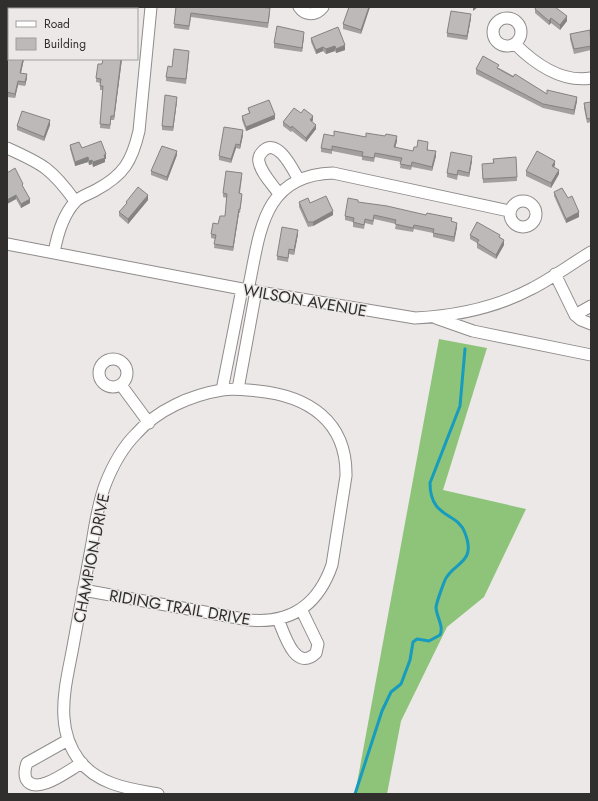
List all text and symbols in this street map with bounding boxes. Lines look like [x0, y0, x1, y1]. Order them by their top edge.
legend [8, 8, 138, 60]
text: Road [44, 15, 70, 33]
text: Building [44, 35, 86, 53]
street label: WILSON AVENUE [241, 278, 369, 323]
street label: CHAMPION DRIVE [68, 491, 115, 625]
street label: RIDING TRAIL DRIVE [107, 584, 252, 631]

